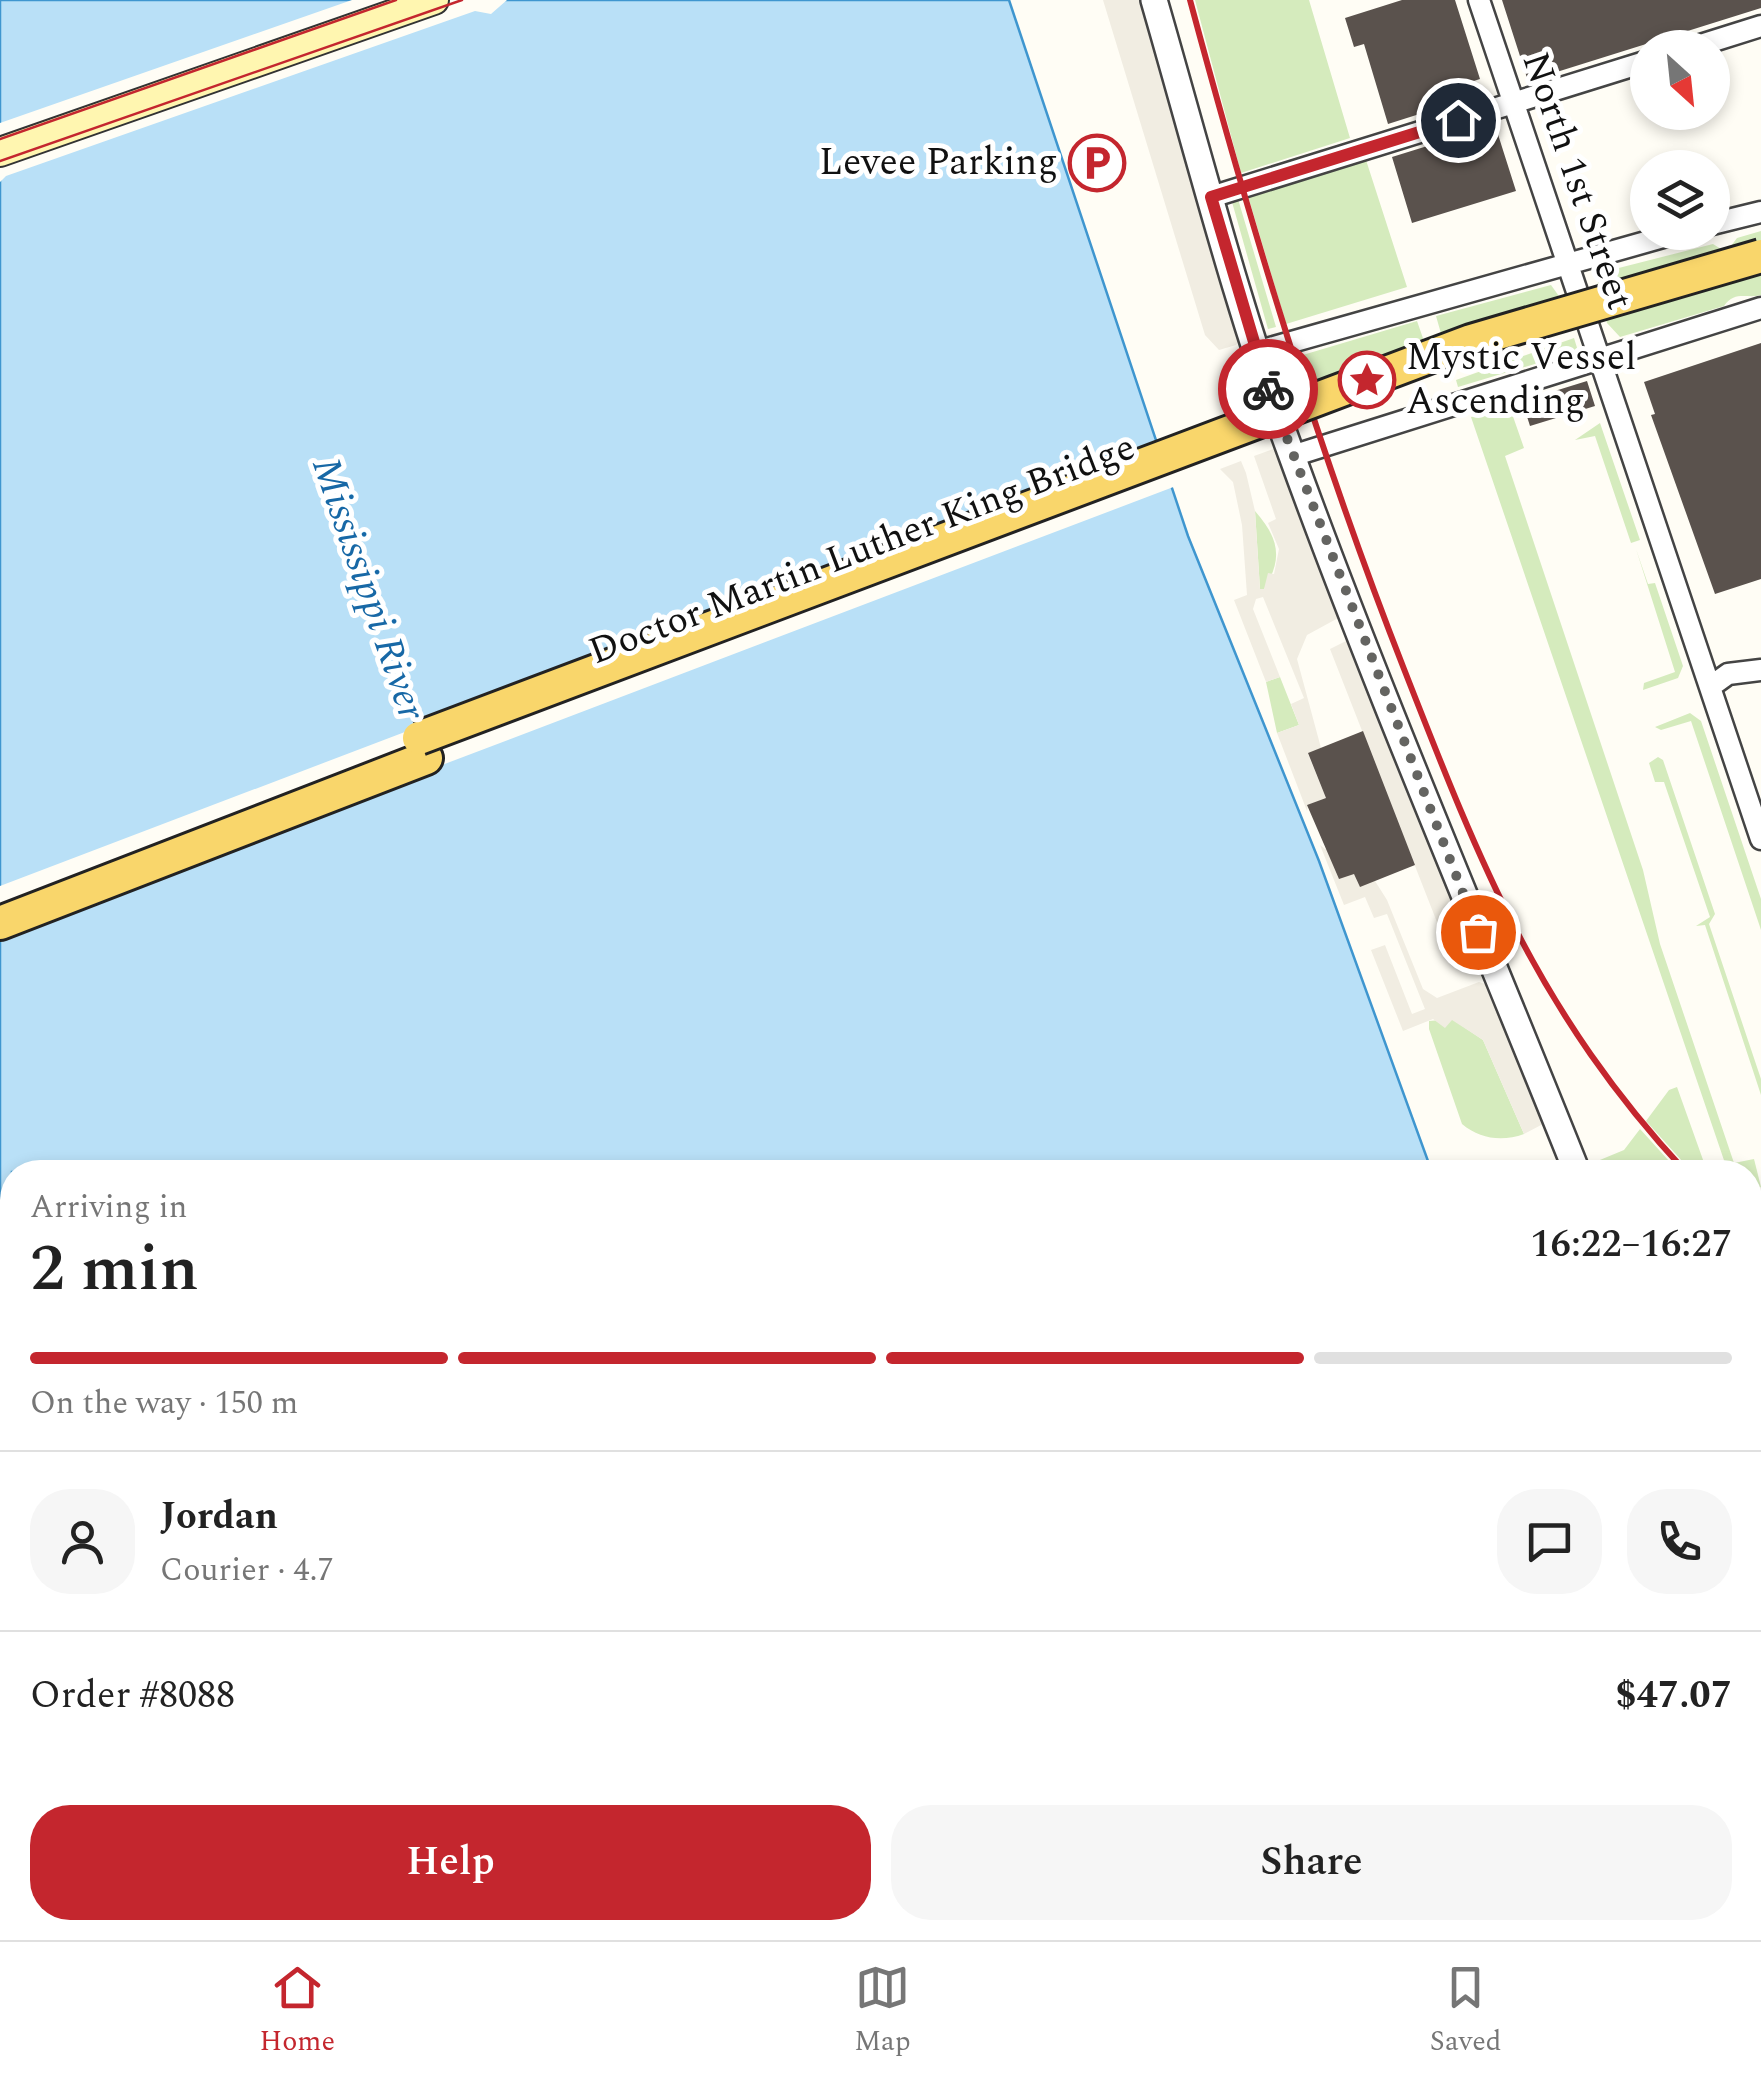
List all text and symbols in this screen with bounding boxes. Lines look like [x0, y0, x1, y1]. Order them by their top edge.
north arrow [1630, 30, 1730, 130]
map controls [1630, 30, 1730, 250]
street label: North 1st Street [1506, 45, 1648, 317]
pin [1416, 78, 1501, 163]
icon: home [1431, 93, 1486, 148]
parking icon: Levee Parking [1067, 133, 1127, 193]
place label: Levee Parking [819, 134, 1058, 192]
button: layers [1630, 150, 1730, 250]
place label: Mystic Vessel Ascending [1406, 329, 1636, 431]
courier [1218, 339, 1318, 439]
place icon: Mystic Vessel Ascending [1337, 350, 1397, 410]
icon: bike [1241, 362, 1296, 417]
street label: Doctor Martin Luther King Bridge [580, 419, 1144, 681]
water label: Mississippi River [294, 449, 442, 730]
pin [1436, 890, 1521, 975]
icon: bag [1451, 905, 1506, 960]
text: Arriving in [30, 1183, 187, 1232]
text: 16:22–16:27 [1530, 1216, 1732, 1274]
text: 2 min [30, 1220, 199, 1319]
text: On the way · 150 m [30, 1379, 298, 1428]
text: Jordan [160, 1488, 278, 1546]
button: person [30, 1489, 135, 1594]
button: chat [1497, 1489, 1602, 1594]
button: phone [1627, 1489, 1732, 1594]
text: Courier · 4.7 [160, 1546, 333, 1595]
text: Order #8088 [30, 1667, 235, 1725]
text: $47.07 [1615, 1667, 1732, 1725]
button: Help [30, 1805, 871, 1920]
button: Share [891, 1805, 1732, 1920]
tab: Home [260, 1960, 335, 2063]
tab: Map [854, 1960, 911, 2063]
tab: Saved [1430, 1960, 1501, 2063]

